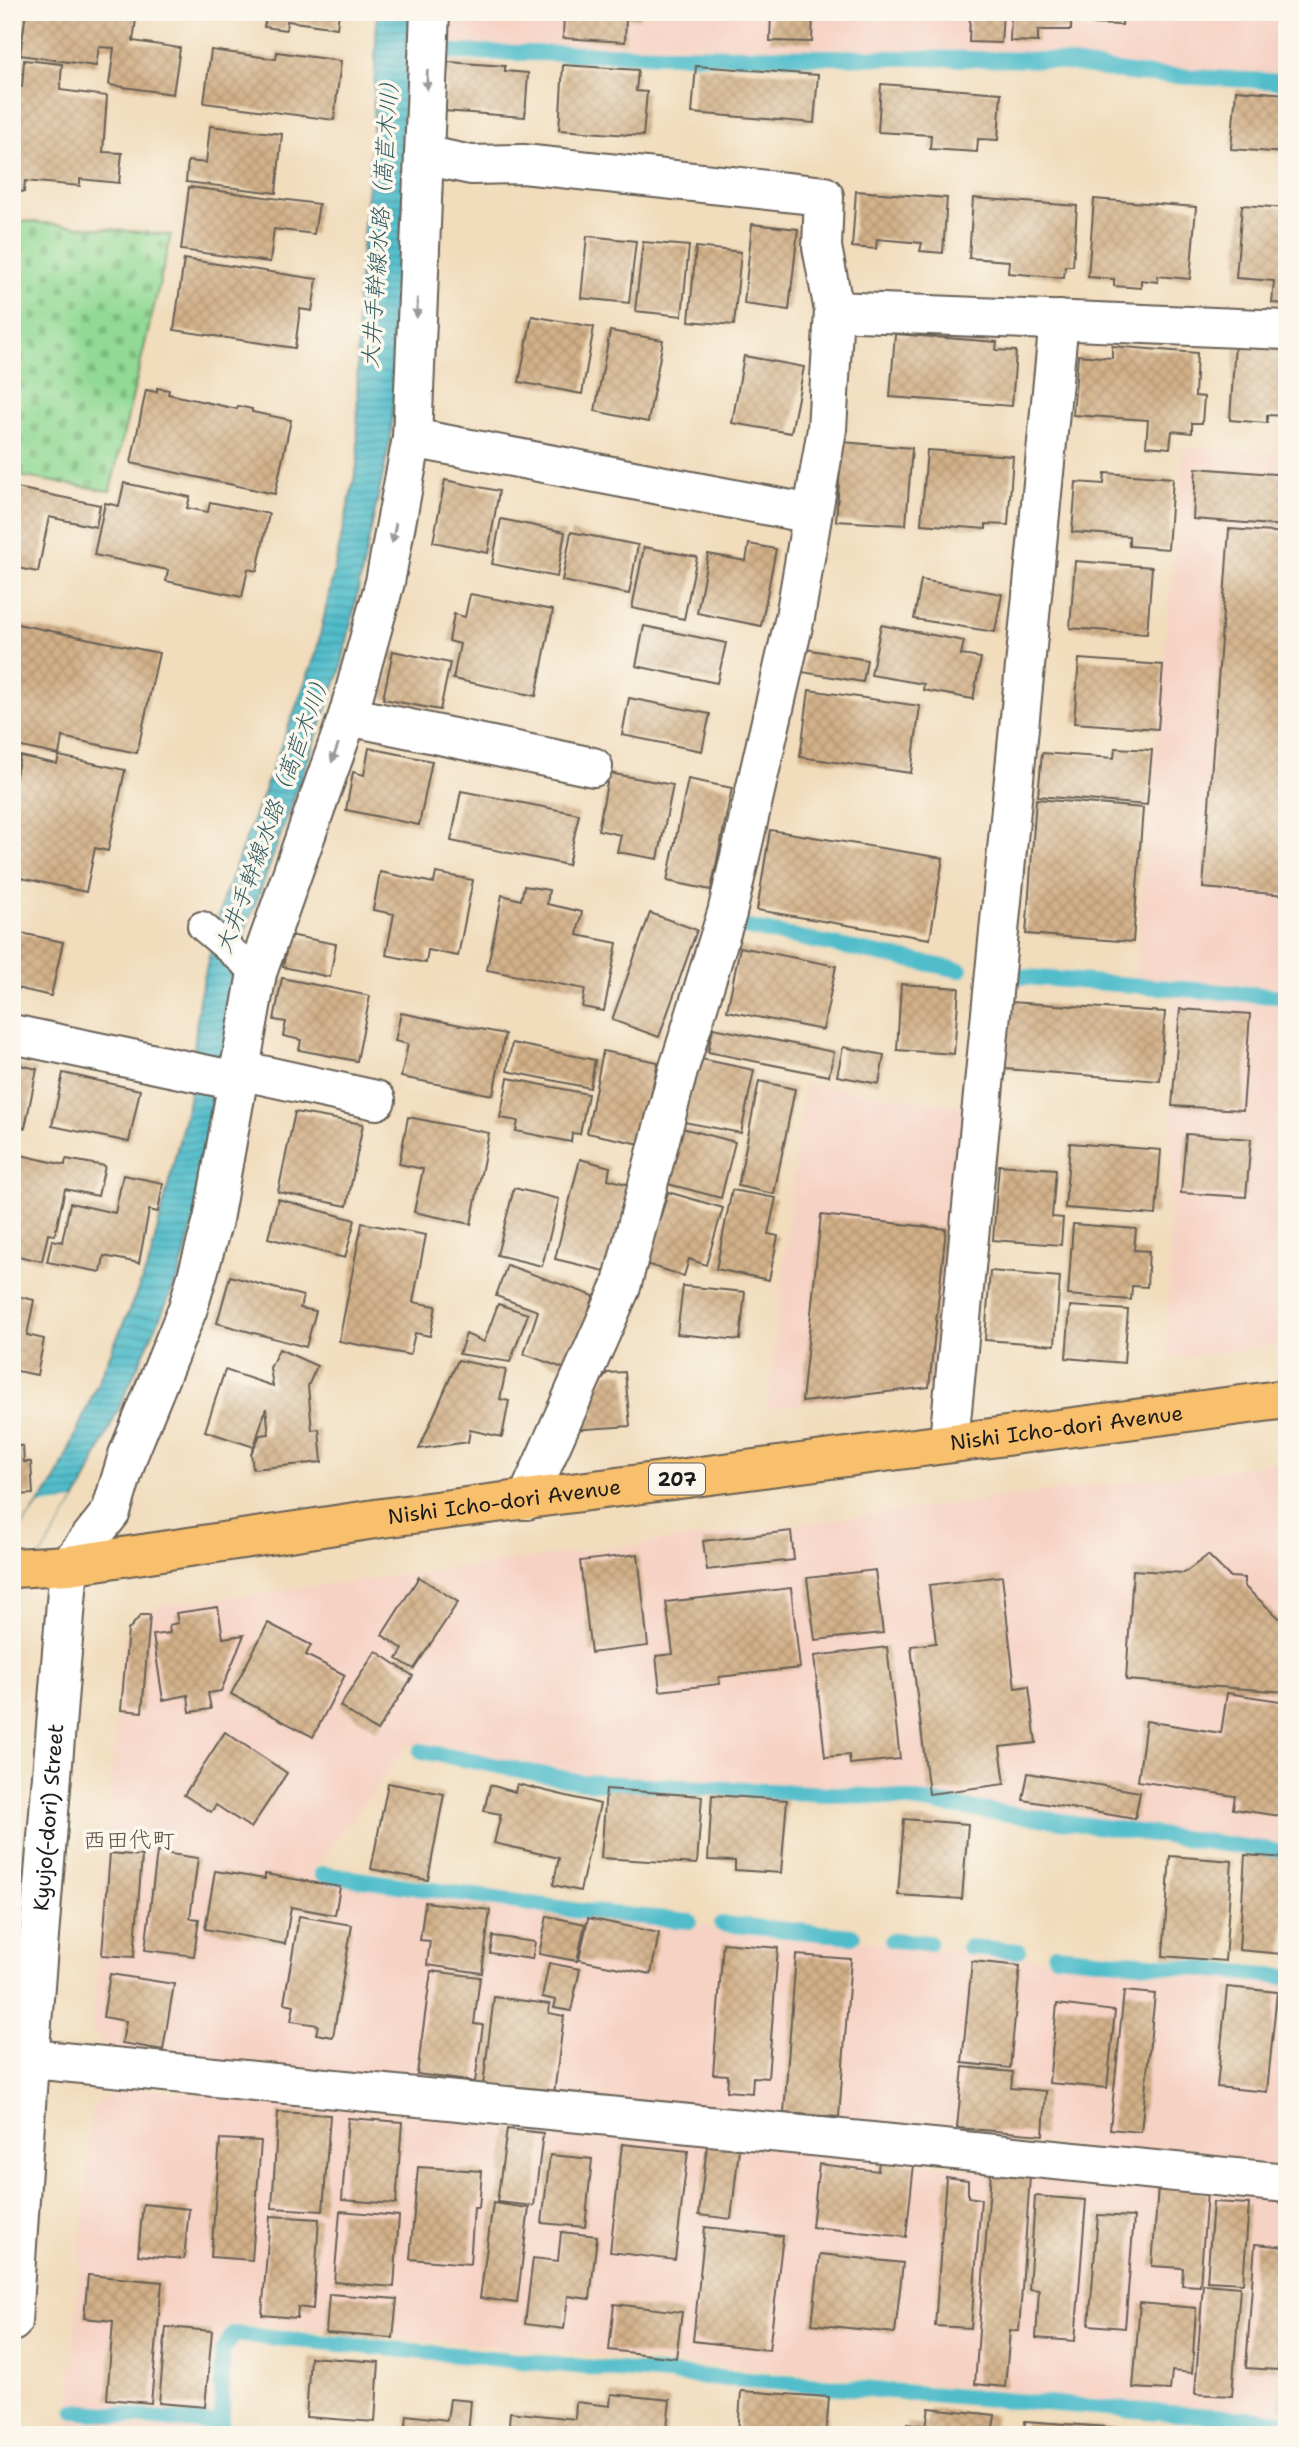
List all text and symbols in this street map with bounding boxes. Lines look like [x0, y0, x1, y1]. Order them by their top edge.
water label: 大井手幹線水路（萵苣木川） [355, 69, 405, 369]
one-way arrow [422, 70, 433, 92]
one-way arrow [412, 297, 423, 319]
one-way arrow [388, 522, 399, 544]
water label: 大井手幹線水路（萵苣木川） [208, 666, 338, 958]
one-way arrow [329, 742, 340, 763]
street label: Nishi Icho-dori Avenue [948, 1399, 1185, 1457]
road number: 207 [649, 1464, 705, 1494]
street label: Nishi Icho-dori Avenue [386, 1473, 623, 1531]
street label: Kyujo(-dori) Street [27, 1723, 70, 1912]
district label: 西田代町 [83, 1825, 175, 1855]

